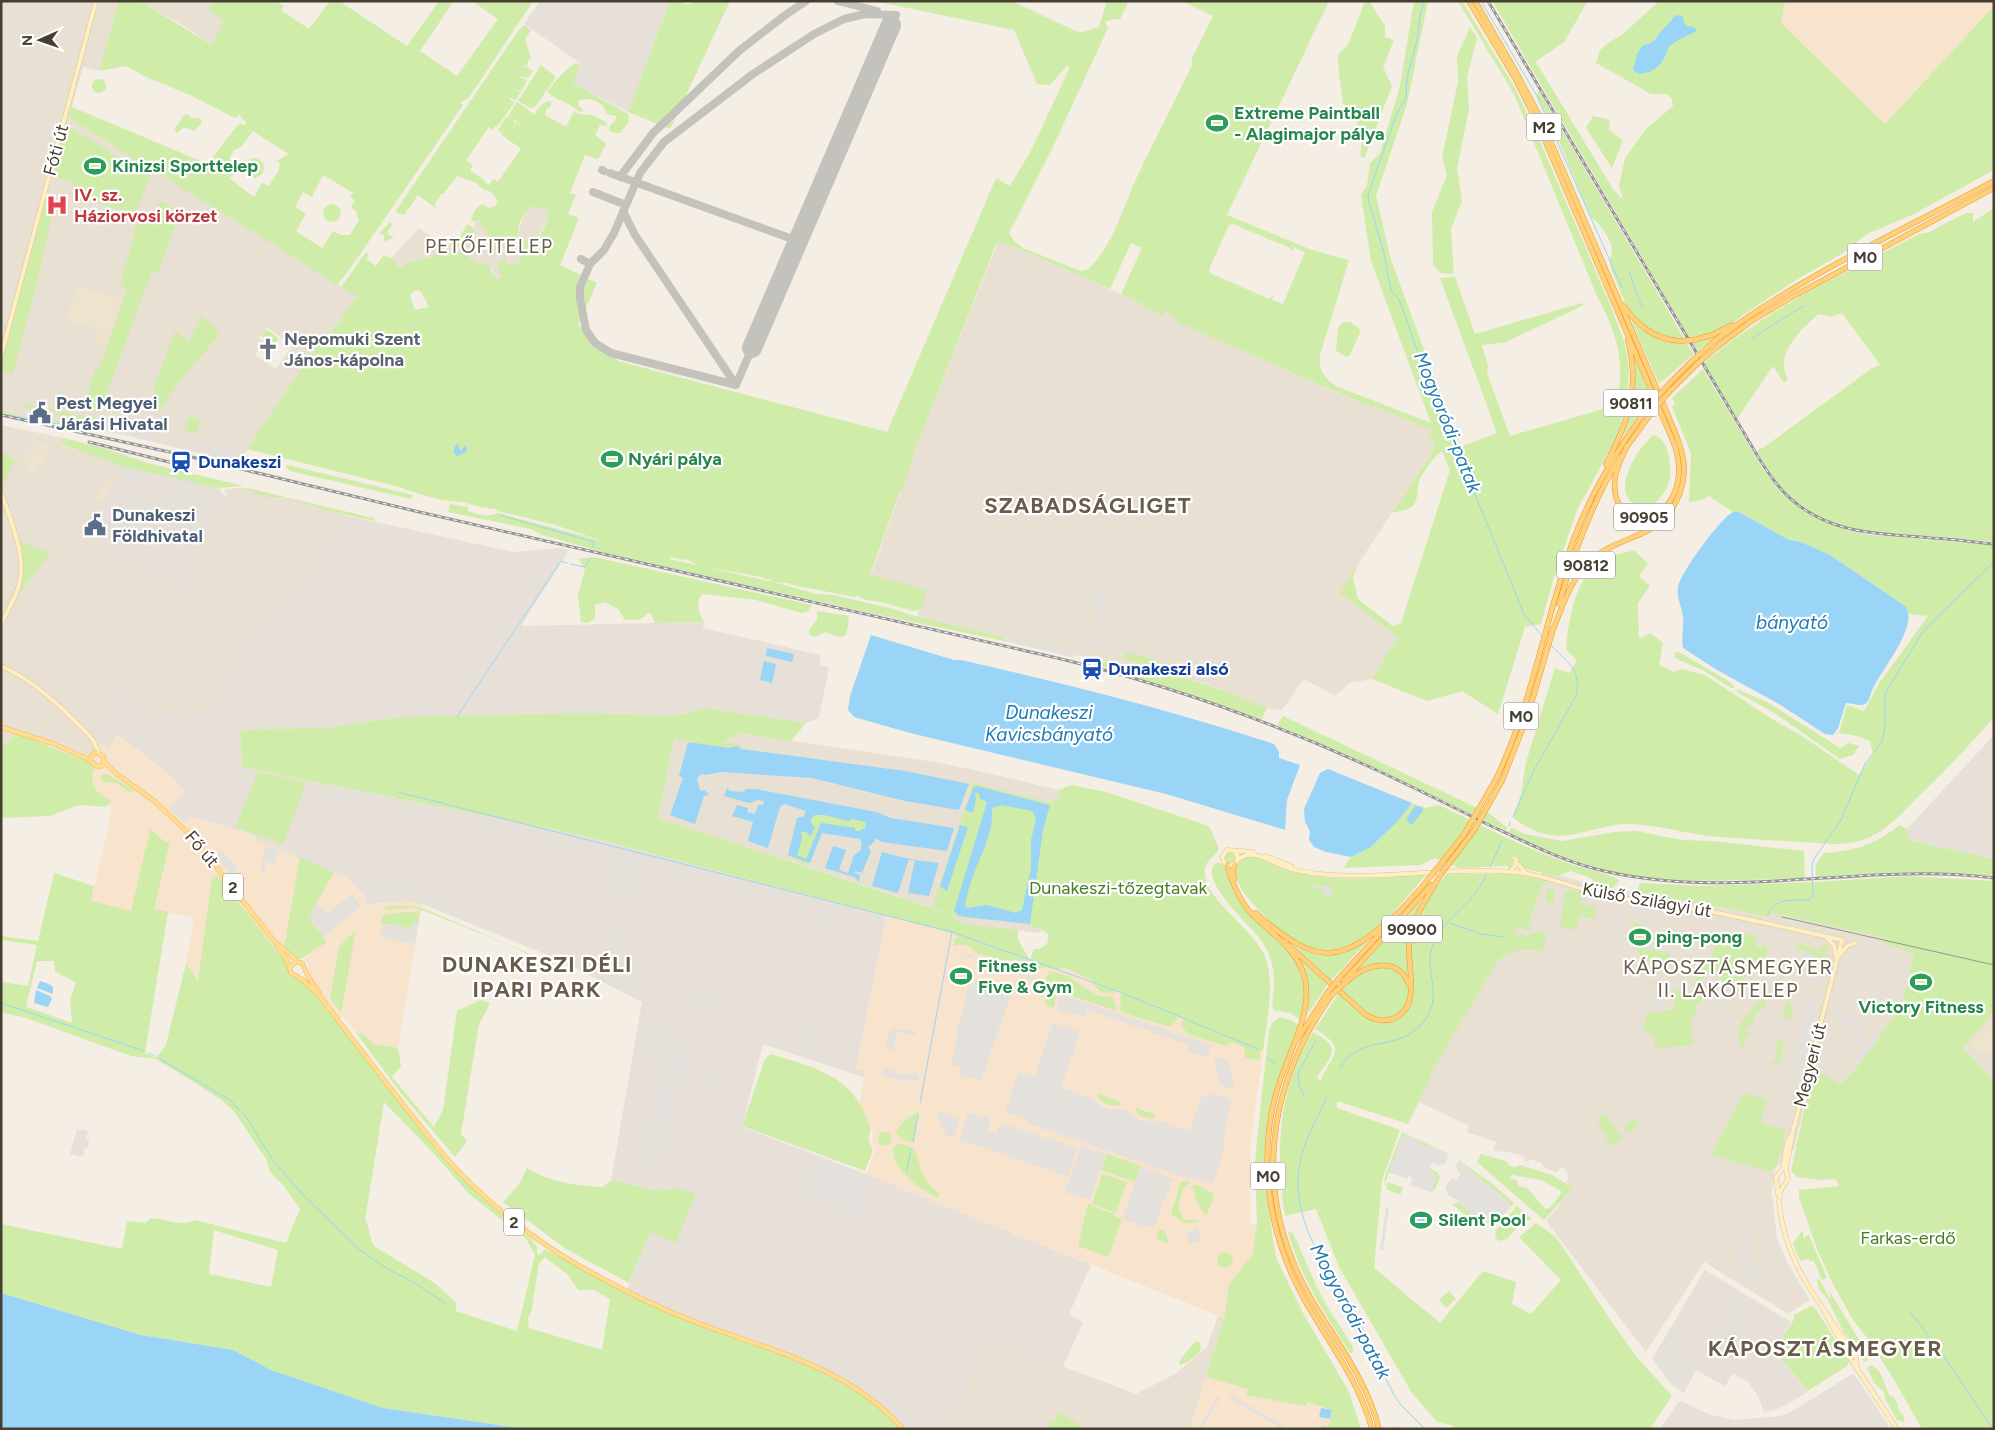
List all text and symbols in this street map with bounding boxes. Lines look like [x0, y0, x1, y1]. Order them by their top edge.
north arrow [15, 15, 65, 65]
text: N [19, 35, 36, 46]
place label: Extreme Paintball - Alagimajor pálya [1234, 102, 1385, 145]
sports icon: Extreme Paintball - Alagimajor pálya [1204, 110, 1230, 136]
road number: M2 [1526, 114, 1562, 140]
street label: Fóti út [39, 122, 73, 178]
sports icon: Kinizsi Sporttelep [82, 153, 108, 179]
place label: Kinizsi Sporttelep [112, 155, 258, 177]
place label: IV. sz. Háziorvosi körzet [74, 184, 217, 227]
hospital icon: IV. sz. Háziorvosi körzet [44, 192, 70, 218]
district label: PETŐFITELEP [425, 235, 553, 258]
road number: M0 [1848, 243, 1882, 270]
place label: Nepomuki Szent János-kápolna [284, 328, 421, 371]
church icon: Nepomuki Szent János-kápolna [255, 336, 281, 362]
water label: Mogyoródi-patak [1409, 348, 1487, 497]
road number: 90811 [1604, 389, 1658, 416]
place label: Pest Megyei Járási Hivatal [56, 392, 168, 435]
public building icon: Pest Megyei Járási Hivatal [27, 400, 53, 426]
sports icon: Nyári pálya [599, 446, 625, 472]
place label: Nyári pálya [628, 448, 722, 470]
station icon: Dunakeszi [168, 449, 194, 475]
place label: Dunakeszi [198, 451, 282, 473]
district label: SZABADSÁGLIGET [984, 492, 1192, 519]
place label: Dunakeszi Földhivatal [112, 504, 203, 547]
road number: 90905 [1614, 504, 1674, 530]
public building icon: Dunakeszi Földhivatal [82, 512, 108, 538]
road number: 90812 [1557, 552, 1615, 578]
water label: bányató [1756, 611, 1828, 634]
station icon: Dunakeszi alsó [1079, 656, 1105, 682]
place label: Dunakeszi alsó [1108, 658, 1229, 680]
water label: Dunakeszi Kavicsbányató [985, 701, 1113, 746]
road number: M0 [1504, 702, 1538, 729]
street label: Fő út [180, 826, 224, 872]
road number: 2 [223, 874, 243, 900]
park label: Dunakeszi-tőzegtavak [1029, 877, 1207, 899]
street label: Külső Szilágyi út [1581, 878, 1714, 922]
road number: 90900 [1382, 916, 1442, 942]
sports icon: ping-pong [1627, 924, 1653, 950]
place label: ping-pong [1656, 926, 1742, 948]
district label: DUNAKESZI DÉLI IPARI PARK [442, 951, 632, 1003]
place label: Fitness Five & Gym [978, 955, 1072, 998]
district label: KÁPOSZTÁSMEGYER II. LAKÓTELEP [1623, 955, 1833, 1002]
sports icon: Fitness Five & Gym [948, 963, 974, 989]
sports icon: Victory Fitness [1908, 969, 1934, 995]
place label: Victory Fitness [1858, 996, 1984, 1018]
street label: Megyeri út [1789, 1020, 1831, 1110]
road number: M0 [1250, 1162, 1286, 1190]
sports icon: Silent Pool [1408, 1207, 1434, 1233]
road number: 2 [504, 1208, 524, 1236]
place label: Silent Pool [1438, 1209, 1526, 1231]
park label: Farkas-erdő [1860, 1227, 1956, 1249]
water label: Mogyoródi-patak [1305, 1240, 1396, 1384]
district label: KÁPOSZTÁSMEGYER [1708, 1335, 1942, 1362]

